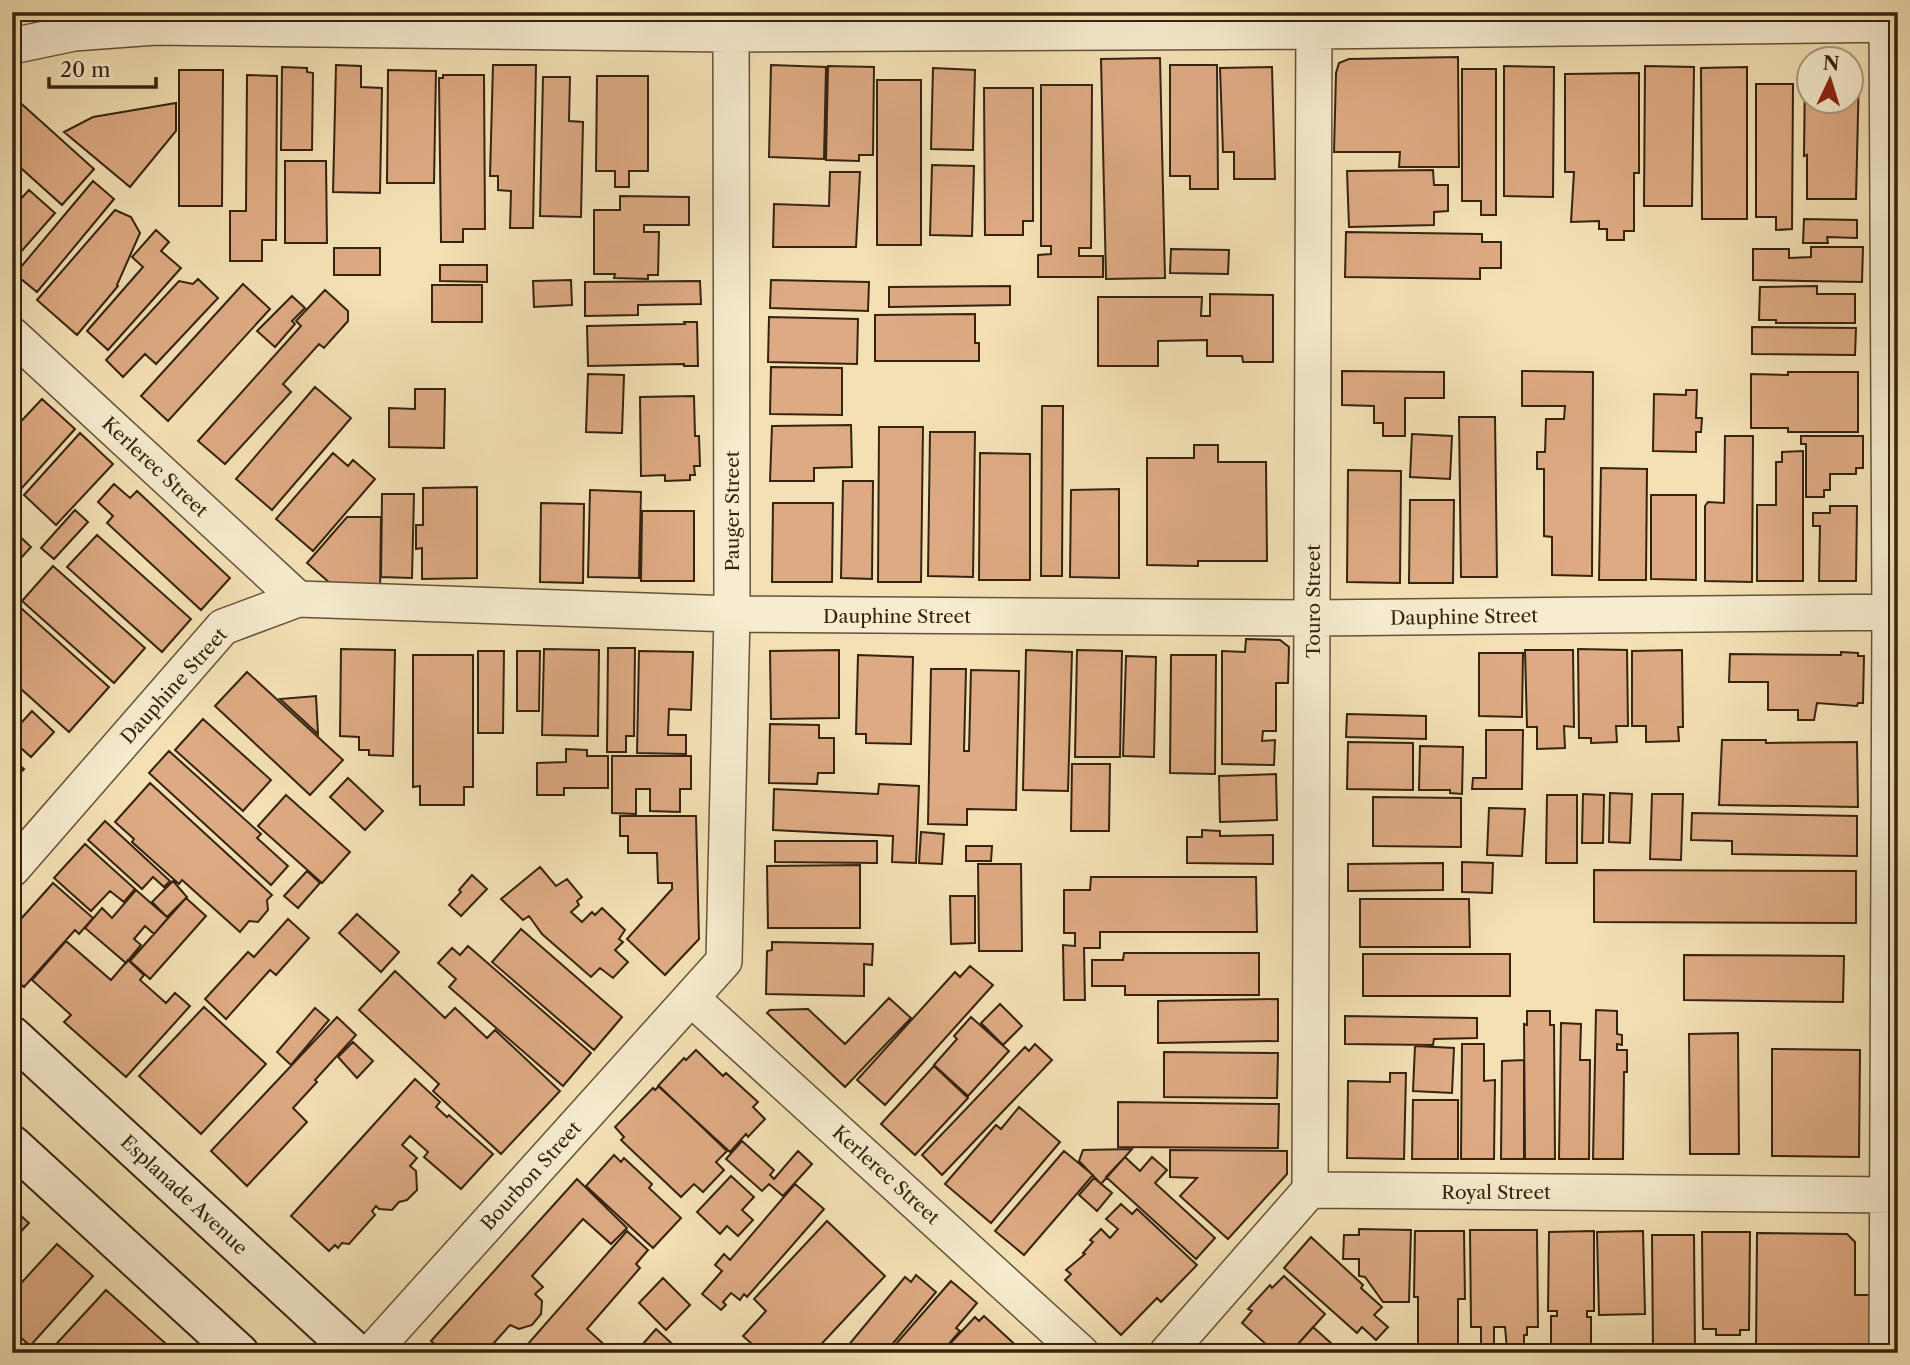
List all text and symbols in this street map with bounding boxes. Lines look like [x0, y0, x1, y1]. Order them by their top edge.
scale bar [49, 46, 156, 90]
north arrow [1794, 46, 1864, 116]
text: N [1822, 51, 1840, 76]
text: 20 m [60, 57, 111, 82]
street label: Kerlerec Street [97, 412, 213, 522]
street label: Pauger Street [721, 450, 744, 572]
street label: Touro Street [1302, 544, 1325, 658]
street label: Dauphine Street [1390, 604, 1538, 630]
street label: Dauphine Street [823, 605, 971, 628]
street label: Dauphine Street [116, 623, 232, 749]
street label: Bourbon Street [476, 1117, 586, 1235]
street label: Kerlerec Street [828, 1121, 945, 1229]
street label: Esplanade Avenue [116, 1130, 252, 1260]
street label: Royal Street [1441, 1181, 1551, 1204]

